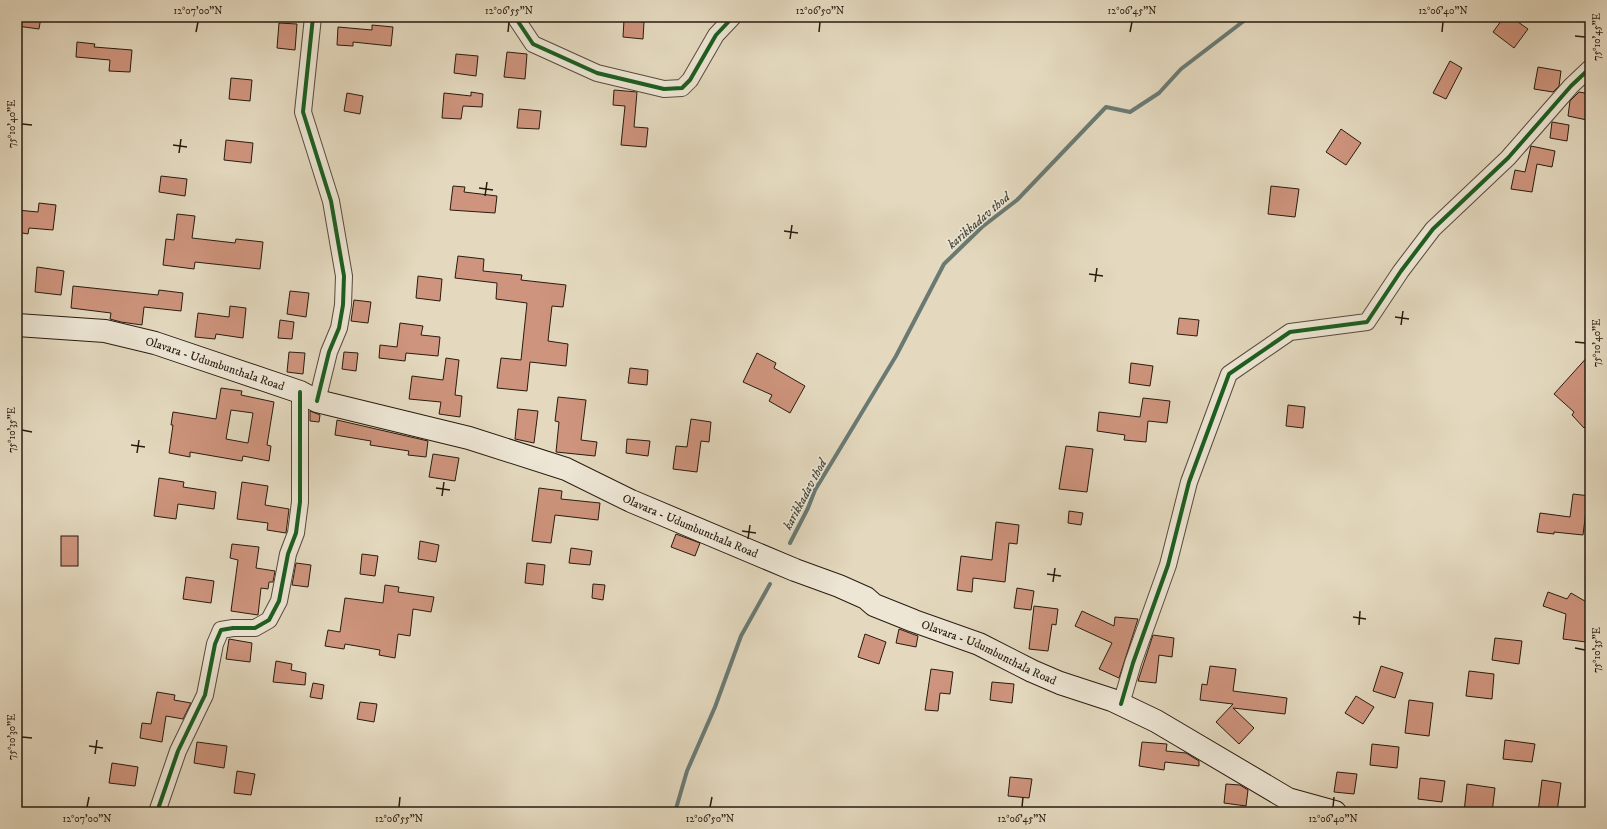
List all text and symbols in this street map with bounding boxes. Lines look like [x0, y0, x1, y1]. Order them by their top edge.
text: 12°07'00"N [174, 5, 222, 17]
text: 12°06'55"N [485, 5, 533, 17]
text: 12°06'50"N [796, 5, 844, 17]
text: 12°06'45"N [1108, 5, 1156, 17]
text: 12°06'40"N [1418, 5, 1468, 17]
text: 75°10'45"E [1591, 13, 1603, 61]
text: 75°10'40"E [6, 100, 18, 148]
water label: karikkadav thod [943, 188, 1015, 253]
text: 75°10'40"E [1591, 319, 1603, 367]
street label: Olavara - Udumbunthala Road [144, 334, 286, 394]
text: 75°10'35"E [6, 407, 18, 453]
water label: karikkadav thod [779, 455, 831, 533]
street label: Olavara - Udumbunthala Road [620, 491, 760, 562]
street label: Olavara - Udumbunthala Road [919, 617, 1059, 689]
text: 75°10'35"E [1591, 627, 1603, 673]
text: 75°10'30"E [6, 714, 18, 760]
text: 12°07'00"N [63, 813, 111, 825]
text: 12°06'55"N [375, 813, 423, 825]
text: 12°06'50"N [686, 813, 734, 825]
text: 12°06'45"N [998, 813, 1046, 825]
text: 12°06'40"N [1308, 813, 1358, 825]

